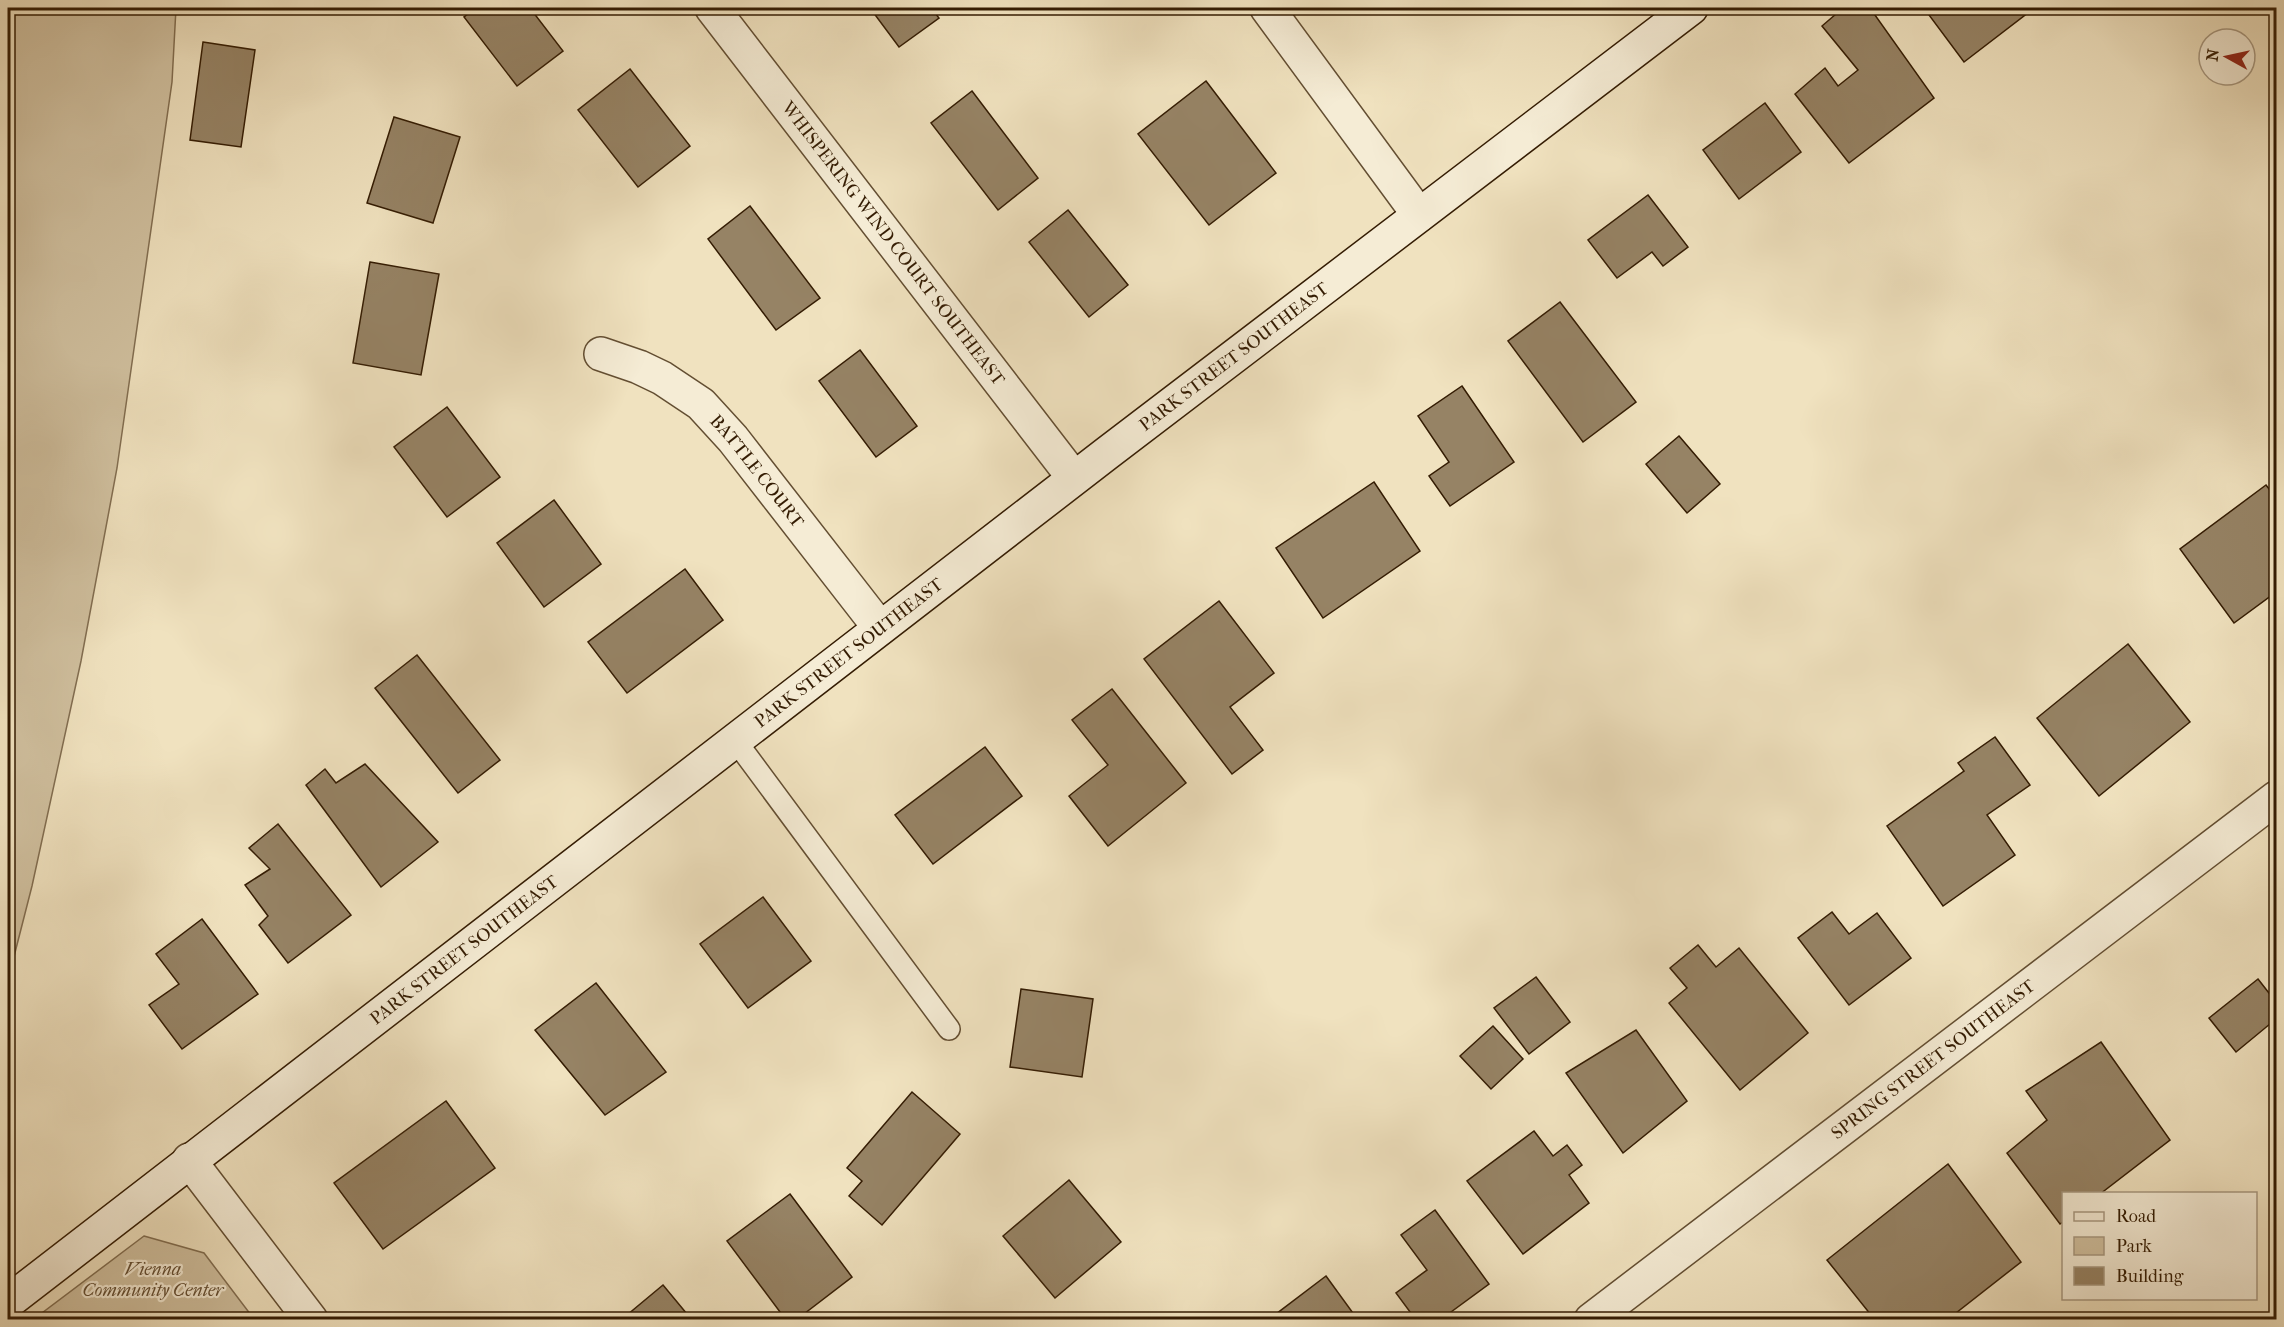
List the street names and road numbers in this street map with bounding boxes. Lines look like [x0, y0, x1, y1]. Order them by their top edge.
street label: WHISPERING WIND COURT SOUTHEAST [776, 97, 1009, 390]
street label: PARK STREET SOUTHEAST [1135, 278, 1333, 436]
street label: BATTLE COURT [705, 411, 808, 533]
street label: PARK STREET SOUTHEAST [751, 573, 948, 733]
street label: PARK STREET SOUTHEAST [366, 871, 563, 1030]
street label: SPRING STREET SOUTHEAST [1827, 975, 2040, 1144]

